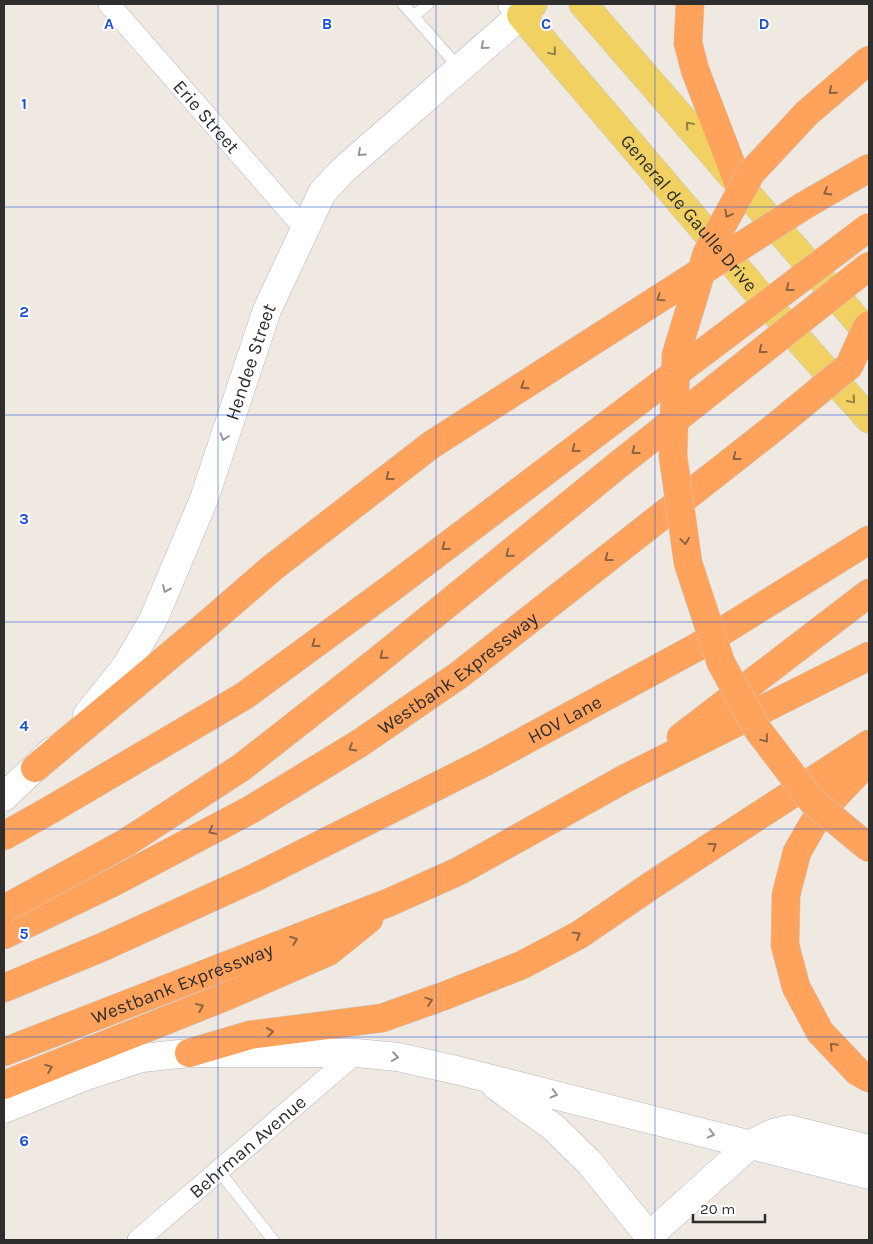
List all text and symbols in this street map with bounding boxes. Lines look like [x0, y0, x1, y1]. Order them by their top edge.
text: A [104, 14, 114, 33]
text: B [322, 14, 332, 33]
text: C [541, 14, 551, 33]
text: D [759, 14, 770, 33]
one-way arrow [481, 41, 490, 50]
one-way arrow [547, 46, 556, 55]
street label: Erie Street [168, 76, 244, 158]
one-way arrow [829, 86, 838, 94]
text: 1 [21, 94, 27, 113]
one-way arrow [685, 122, 694, 131]
street label: General de Gaulle Drive [616, 130, 762, 296]
one-way arrow [358, 147, 367, 156]
one-way arrow [824, 186, 833, 196]
one-way arrow [724, 209, 734, 218]
one-way arrow [785, 282, 795, 291]
one-way arrow [657, 292, 666, 301]
street label: Hendee Street [221, 300, 280, 423]
text: 2 [19, 302, 29, 321]
one-way arrow [759, 345, 768, 353]
one-way arrow [520, 380, 529, 389]
one-way arrow [847, 395, 856, 404]
one-way arrow [220, 433, 230, 441]
one-way arrow [571, 443, 581, 452]
one-way arrow [631, 446, 640, 455]
one-way arrow [733, 452, 742, 460]
one-way arrow [385, 471, 395, 480]
text: 3 [19, 509, 29, 528]
one-way arrow [679, 537, 690, 545]
one-way arrow [442, 541, 451, 549]
one-way arrow [505, 548, 514, 557]
one-way arrow [605, 552, 614, 560]
one-way arrow [162, 584, 173, 593]
street label: Westbank Expressway [374, 607, 543, 739]
one-way arrow [311, 638, 321, 647]
one-way arrow [379, 651, 388, 660]
street label: HOV Lane [524, 691, 606, 749]
text: 4 [19, 716, 29, 735]
one-way arrow [759, 733, 767, 742]
one-way arrow [348, 742, 357, 752]
one-way arrow [208, 825, 217, 835]
one-way arrow [707, 842, 716, 852]
text: 5 [19, 924, 29, 943]
one-way arrow [572, 932, 581, 942]
one-way arrow [289, 936, 298, 946]
street label: Westbank Expressway [88, 938, 276, 1029]
one-way arrow [424, 997, 433, 1007]
one-way arrow [195, 1003, 204, 1013]
one-way arrow [267, 1027, 275, 1038]
one-way arrow [830, 1043, 839, 1052]
one-way arrow [392, 1051, 400, 1062]
one-way arrow [44, 1063, 53, 1074]
one-way arrow [549, 1088, 558, 1099]
street label: Behrman Avenue [185, 1091, 311, 1203]
one-way arrow [707, 1128, 716, 1139]
text: 6 [19, 1131, 29, 1150]
scale bar [693, 1192, 766, 1224]
text: 20 m [700, 1200, 735, 1218]

